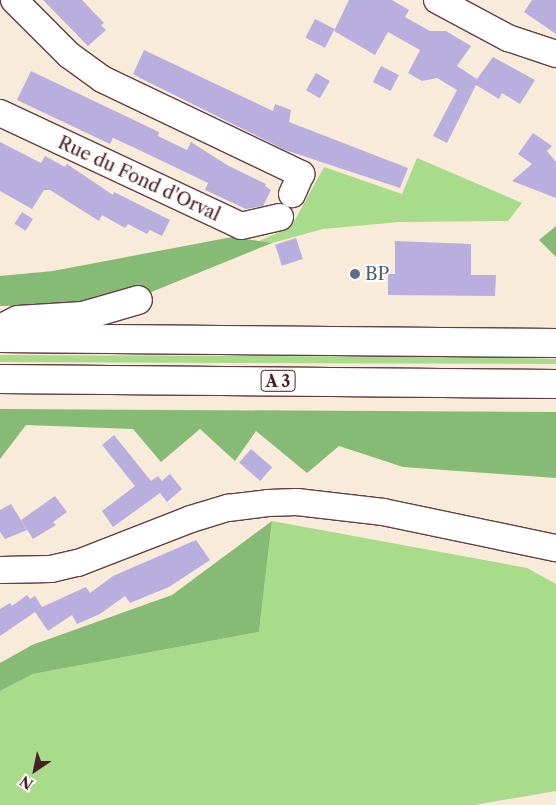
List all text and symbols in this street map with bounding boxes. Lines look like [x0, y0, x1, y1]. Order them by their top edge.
street label: Rue du Fond d'Orval [54, 132, 224, 226]
place label: BP [365, 263, 389, 285]
marker: BP [349, 268, 361, 280]
road number: A 3 [259, 368, 297, 394]
north arrow [10, 745, 60, 795]
text: N [17, 772, 37, 793]

